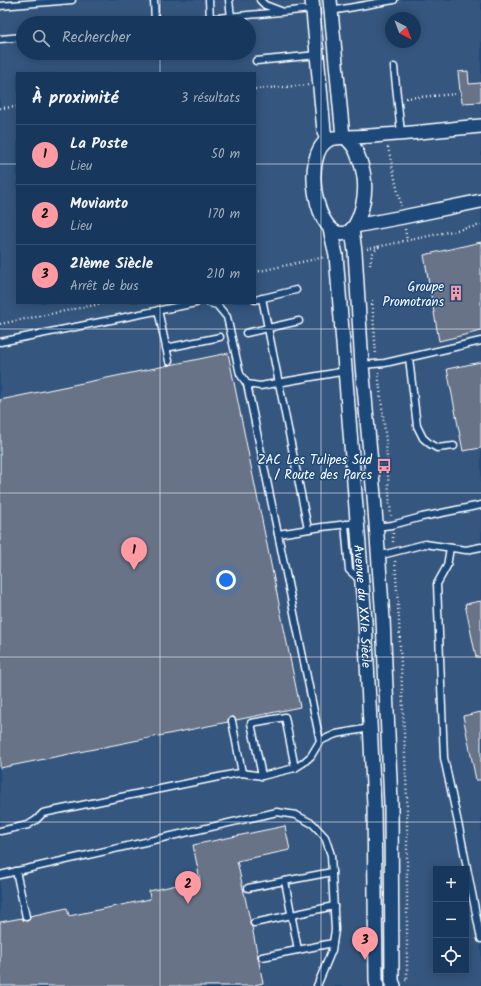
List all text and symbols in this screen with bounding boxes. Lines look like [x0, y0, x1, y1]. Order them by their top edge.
north arrow [385, 12, 421, 48]
search box [16, 16, 256, 60]
text: Rechercher [62, 26, 130, 50]
icon: search [30, 27, 52, 49]
text: À proximité [32, 85, 119, 112]
text: 3 résultats [181, 88, 240, 109]
text: La Poste [70, 132, 128, 156]
text: 1 [43, 144, 47, 165]
text: 50 m [211, 144, 240, 165]
text: Lieu [70, 156, 92, 177]
text: Movianto [70, 192, 128, 216]
text: 2 [41, 204, 49, 225]
text: 170 m [208, 204, 240, 225]
text: Lieu [70, 216, 92, 237]
text: 21ème Siècle [70, 252, 153, 276]
text: 3 [41, 264, 49, 285]
text: 210 m [206, 264, 240, 285]
text: Arrêt de bus [70, 276, 139, 297]
place label: Groupe Promotrans [383, 277, 444, 313]
building icon: Groupe Promotrans [447, 284, 465, 302]
place label: ZAC Les Tulipes Sud / Route des Parcs [257, 450, 373, 486]
bus stop icon: ZAC Les Tulipes Sud / Route des Parcs [375, 457, 393, 475]
pin: 1 [121, 537, 147, 570]
street label: Avenue du XXIe Siècle [347, 544, 376, 669]
your location [216, 570, 236, 590]
map controls [433, 866, 469, 974]
button: + [433, 866, 469, 902]
pin: 2 [175, 871, 201, 904]
button: − [433, 902, 469, 938]
pin: 3 [352, 927, 378, 960]
button: locate [433, 938, 469, 974]

